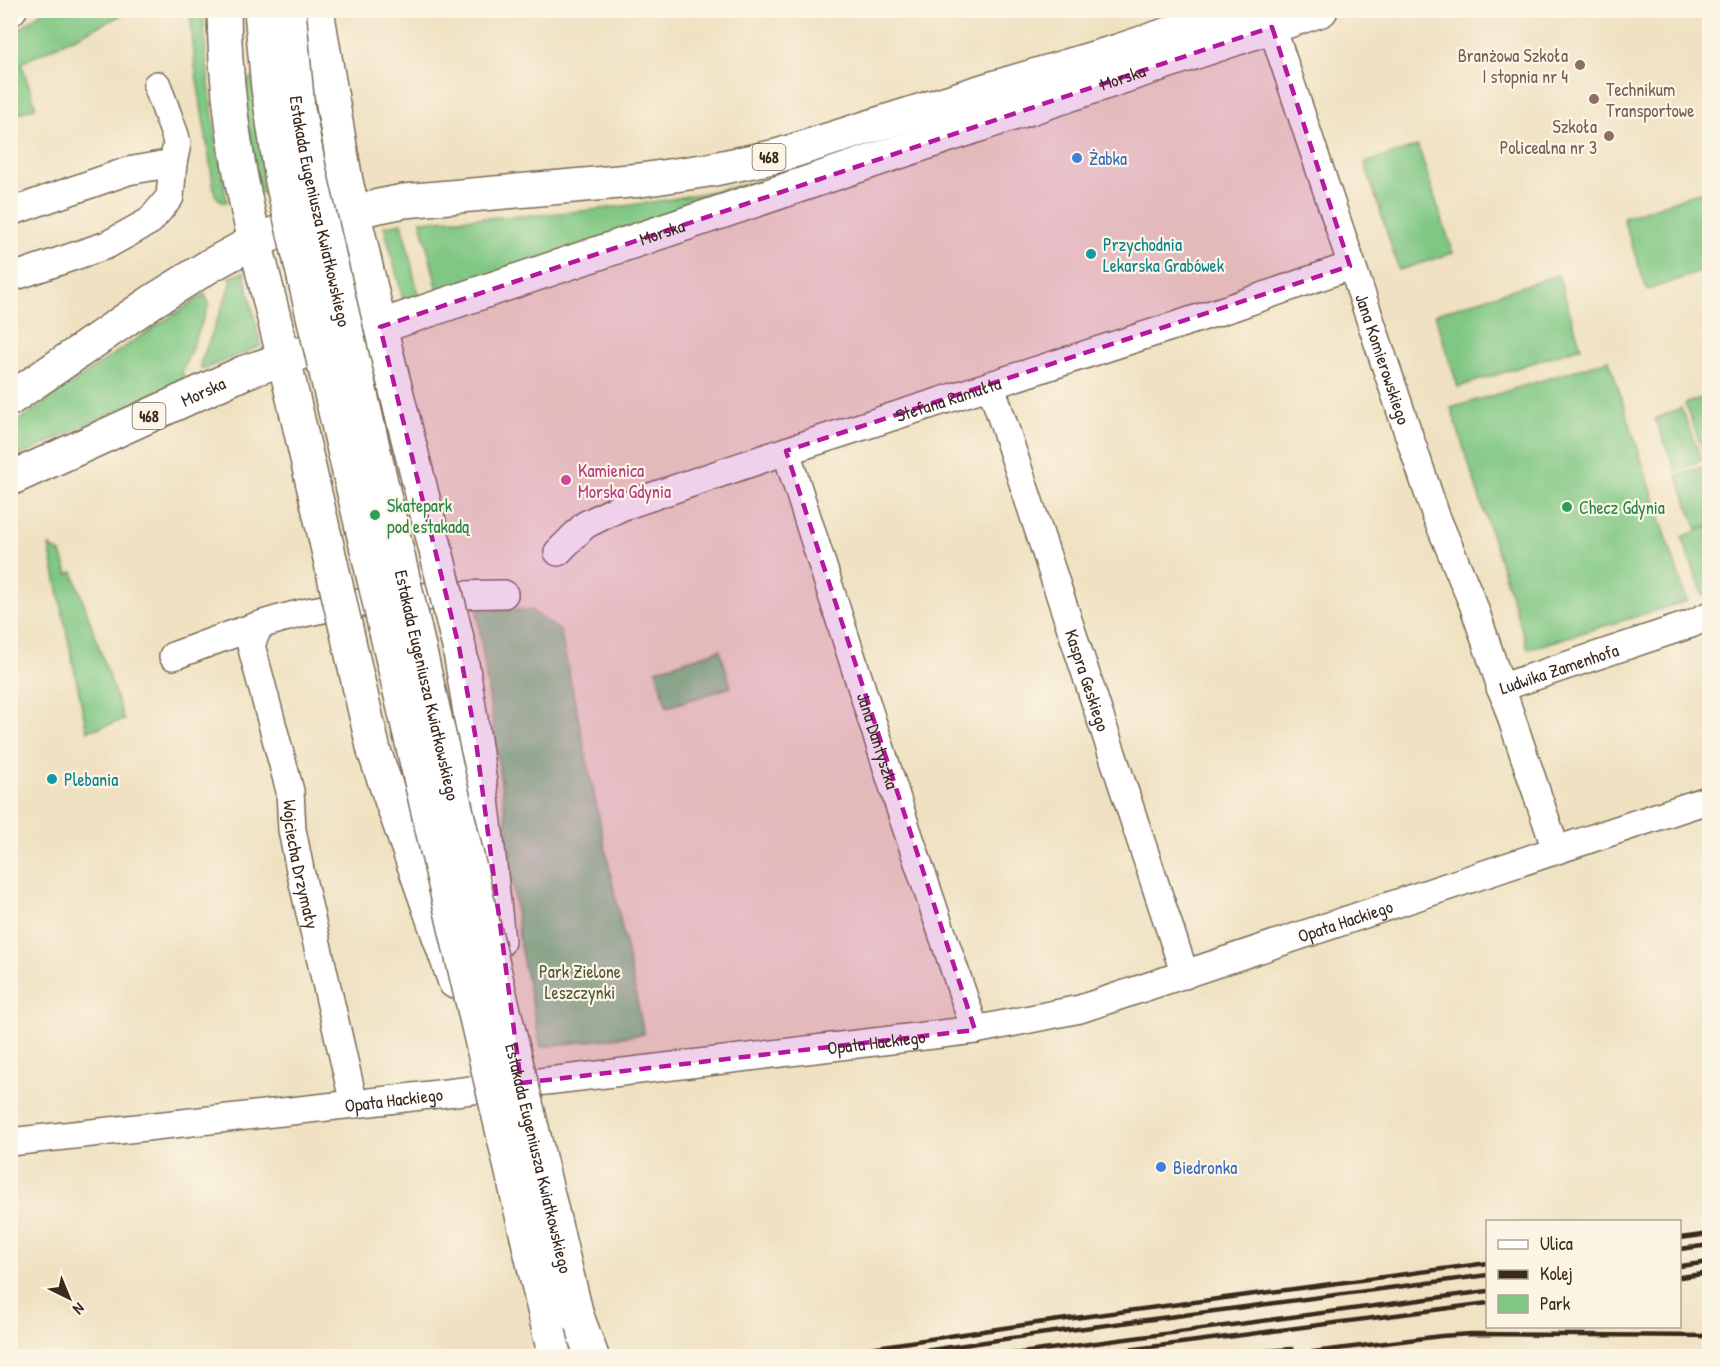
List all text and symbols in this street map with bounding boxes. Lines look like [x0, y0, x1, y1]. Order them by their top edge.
place label: Branżowa Szkoła I stopnia nr 4 [1458, 43, 1568, 89]
street label: Morska [1096, 58, 1148, 96]
marker: Branżowa Szkoła I stopnia nr 4 [1573, 58, 1587, 72]
place label: Technikum Transportowe [1606, 77, 1694, 123]
marker: Technikum Transportowe [1587, 92, 1601, 106]
street label: Estakada Eugeniusza Kwiatkowskiego [284, 95, 357, 329]
place label: Szkoła Policealna nr 3 [1500, 114, 1597, 160]
marker: Szkoła Policealna nr 3 [1602, 129, 1616, 143]
road number: 468 [752, 144, 786, 170]
place label: Żabka [1089, 146, 1127, 171]
marker: Żabka [1070, 151, 1084, 165]
street label: Morska [636, 213, 688, 251]
place label: Przychodnia Lekarska Grabówek [1103, 232, 1225, 278]
marker: Przychodnia Lekarska Grabówek [1084, 247, 1098, 261]
street label: Jana Komierowskiego [1350, 290, 1417, 428]
street label: Morska [177, 370, 229, 412]
street label: Stefana Ramułta [892, 370, 1004, 427]
road number: 468 [132, 403, 166, 429]
place label: Kamienica Morska Gdynia [578, 458, 671, 504]
marker: Kamienica Morska Gdynia [559, 473, 573, 487]
place label: Skatepark pod estakadą [387, 493, 471, 539]
place label: Checz Gdynia [1579, 495, 1665, 520]
marker: Checz Gdynia [1560, 500, 1574, 514]
marker: Skatepark pod estakadą [368, 508, 382, 522]
street label: Estakada Eugeniusza Kwiatkowskiego [389, 568, 466, 803]
street label: Kaspra Geskiego [1059, 626, 1116, 734]
street label: Ludwika Zamenhofa [1496, 637, 1622, 700]
street label: Jana Dantyszka [851, 689, 905, 792]
place label: Plebania [64, 767, 118, 792]
marker: Plebania [45, 772, 59, 786]
street label: Wojciecha Drzymały [278, 799, 326, 932]
street label: Opata Hackiego [1294, 893, 1396, 948]
park label: Park Zielone Leszczynki [539, 959, 621, 1005]
street label: Opata Hackiego [826, 1024, 927, 1060]
street label: Estakada Eugeniusza Kwiatkowskiego [500, 1041, 579, 1276]
street label: Opata Hackiego [343, 1081, 444, 1117]
place label: Biedronka [1173, 1155, 1237, 1180]
marker: Biedronka [1154, 1160, 1168, 1174]
legend [1486, 1220, 1681, 1328]
text: Ulica [1540, 1231, 1573, 1256]
text: Kolej [1540, 1261, 1573, 1286]
north arrow [39, 1268, 99, 1328]
text: Park [1540, 1291, 1571, 1316]
text: N [68, 1298, 90, 1320]

